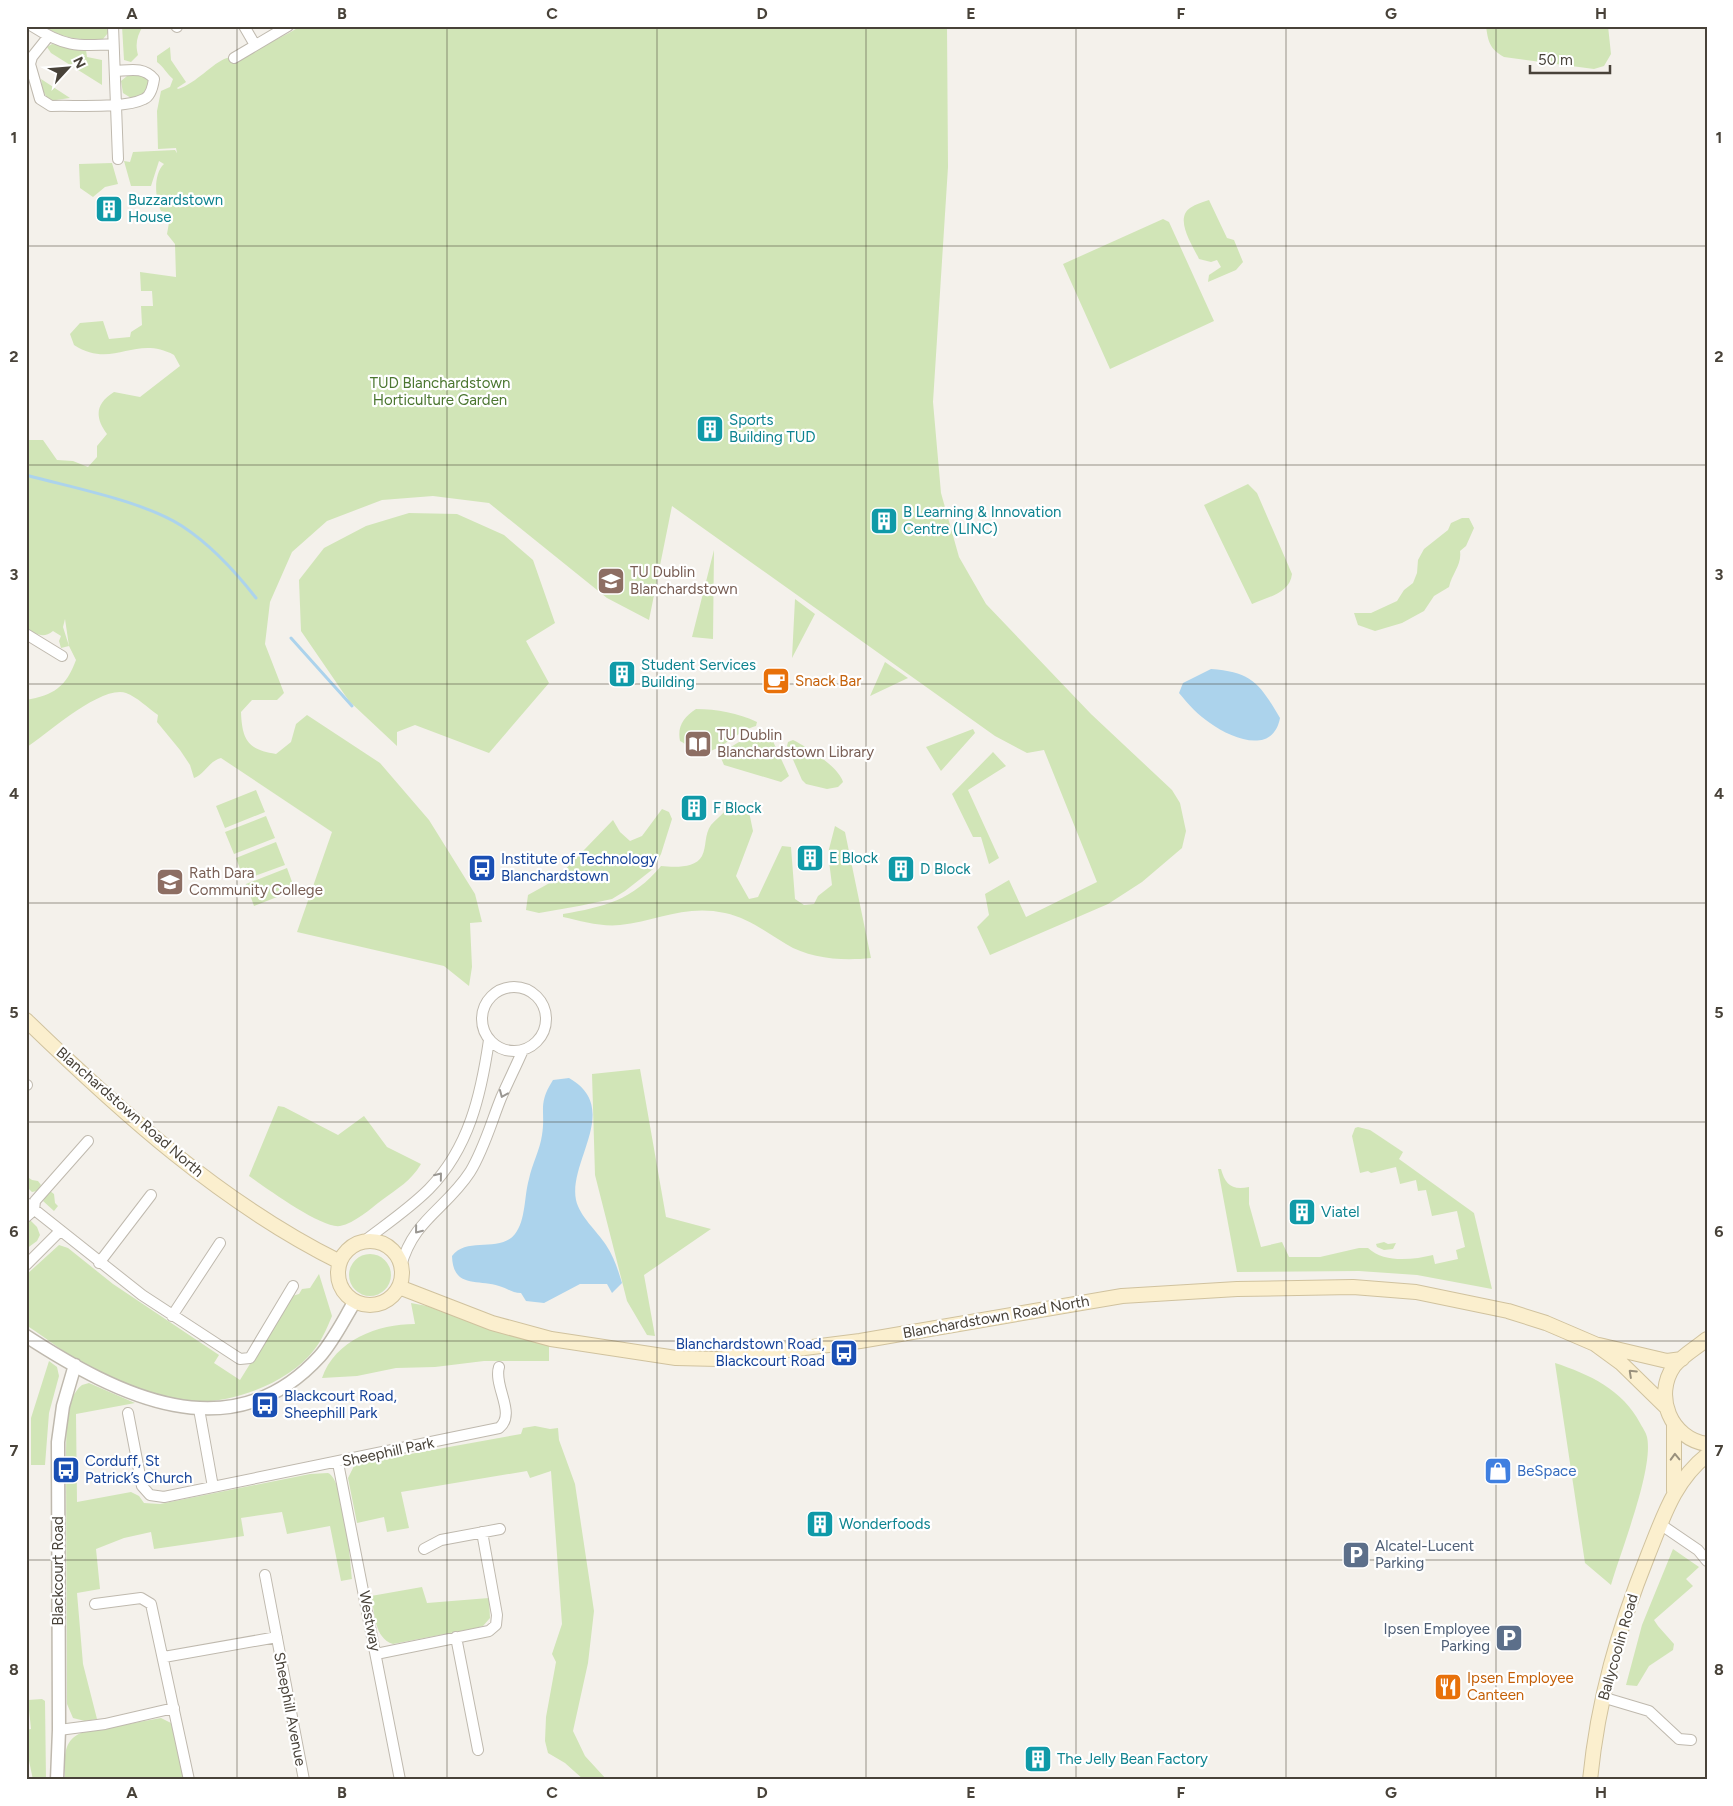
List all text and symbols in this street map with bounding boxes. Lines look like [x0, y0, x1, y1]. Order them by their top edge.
text: A [126, 4, 138, 23]
text: B [337, 4, 347, 23]
text: C [546, 4, 558, 23]
text: D [756, 4, 768, 23]
text: E [966, 4, 976, 23]
text: F [1177, 4, 1186, 23]
text: G [1385, 4, 1397, 23]
text: H [1595, 4, 1607, 23]
north arrow [42, 42, 92, 92]
scale bar [1530, 42, 1610, 74]
text: 50 m [1538, 51, 1573, 69]
text: N [69, 54, 89, 71]
text: 1 [11, 128, 17, 147]
text: 1 [1716, 128, 1722, 147]
place label: Buzzardstown House [128, 191, 223, 226]
building icon: Buzzardstown House [94, 194, 124, 224]
text: 2 [9, 347, 19, 366]
text: 2 [1714, 347, 1724, 366]
park label: TUD Blanchardstown Horticulture Garden [370, 374, 510, 409]
place label: Sports Building TUD [729, 411, 816, 446]
building icon: Sports Building TUD [695, 414, 725, 444]
place label: B Learning & Innovation Centre (LINC) [903, 503, 1061, 538]
building icon: B Learning & Innovation Centre (LINC) [869, 506, 899, 536]
place label: TU Dublin Blanchardstown [630, 563, 738, 598]
text: 3 [10, 565, 19, 584]
text: 3 [1715, 565, 1724, 584]
school or university icon: TU Dublin Blanchardstown [596, 566, 626, 596]
place label: Student Services Building [641, 656, 756, 691]
building icon: Student Services Building [607, 659, 637, 689]
cafe icon: Snack Bar [761, 666, 791, 696]
place label: Snack Bar [795, 672, 861, 690]
place label: TU Dublin Blanchardstown Library [717, 726, 874, 761]
library icon: TU Dublin Blanchardstown Library [683, 729, 713, 759]
text: 4 [9, 784, 19, 803]
text: 4 [1714, 784, 1724, 803]
building icon: F Block [679, 793, 709, 823]
place label: F Block [713, 799, 762, 817]
building icon: E Block [795, 843, 825, 873]
place label: E Block [829, 849, 879, 867]
place label: Institute of Technology Blanchardstown [501, 850, 657, 885]
bus stop icon: Institute of Technology Blanchardstown [467, 853, 497, 883]
building icon: D Block [886, 854, 916, 884]
place label: D Block [920, 860, 971, 878]
place label: Rath Dara Community College [189, 864, 323, 899]
school or university icon: Rath Dara Community College [155, 867, 185, 897]
text: 5 [9, 1003, 19, 1022]
text: 5 [1714, 1003, 1724, 1022]
street label: Blanchardstown Road North [53, 1043, 207, 1181]
one-way arrow [499, 1089, 510, 1098]
one-way arrow [434, 1173, 442, 1182]
building icon: Viatel [1287, 1197, 1317, 1227]
place label: Viatel [1321, 1203, 1360, 1221]
text: 6 [9, 1222, 19, 1241]
text: 6 [1714, 1222, 1724, 1241]
one-way arrow [415, 1224, 423, 1233]
street label: Blanchardstown Road North [901, 1292, 1091, 1342]
place label: Blanchardstown Road, Blackcourt Road [676, 1335, 825, 1370]
bus stop icon: Blanchardstown Road, Blackcourt Road [829, 1338, 859, 1368]
one-way arrow [1628, 1370, 1637, 1379]
place label: Blackcourt Road, Sheephill Park [284, 1387, 397, 1422]
bus stop icon: Blackcourt Road, Sheephill Park [250, 1390, 280, 1420]
street label: Sheephill Park [340, 1433, 436, 1471]
text: 7 [10, 1441, 19, 1460]
text: 7 [1715, 1441, 1724, 1460]
place label: Corduff, St Patrick’s Church [85, 1452, 192, 1487]
one-way arrow [1669, 1453, 1680, 1461]
bus stop icon: Corduff, St Patrick’s Church [51, 1455, 81, 1485]
shop icon: BeSpace [1483, 1456, 1513, 1486]
place label: BeSpace [1517, 1462, 1576, 1480]
building icon: Wonderfoods [805, 1509, 835, 1539]
place label: Wonderfoods [839, 1515, 931, 1533]
street label: Blackcourt Road [49, 1516, 67, 1626]
place label: Alcatel-Lucent Parking [1375, 1537, 1474, 1572]
parking icon: Alcatel-Lucent Parking [1341, 1540, 1371, 1570]
street label: Westway [355, 1589, 385, 1653]
street label: Ballycoolin Road [1594, 1592, 1642, 1702]
place label: Ipsen Employee Parking [1383, 1620, 1490, 1655]
parking icon: Ipsen Employee Parking [1494, 1623, 1524, 1653]
street label: Sheephill Avenue [270, 1650, 310, 1768]
text: 8 [9, 1660, 19, 1679]
text: 8 [1714, 1660, 1724, 1679]
place label: Ipsen Employee Canteen [1467, 1669, 1574, 1704]
restaurant icon: Ipsen Employee Canteen [1433, 1672, 1463, 1702]
building icon: The Jelly Bean Factory [1023, 1744, 1053, 1774]
place label: The Jelly Bean Factory [1057, 1750, 1208, 1768]
text: A [126, 1783, 138, 1802]
text: B [337, 1783, 347, 1802]
text: C [546, 1783, 558, 1802]
text: D [756, 1783, 768, 1802]
text: E [966, 1783, 976, 1802]
text: F [1177, 1783, 1186, 1802]
text: G [1385, 1783, 1397, 1802]
text: H [1595, 1783, 1607, 1802]

